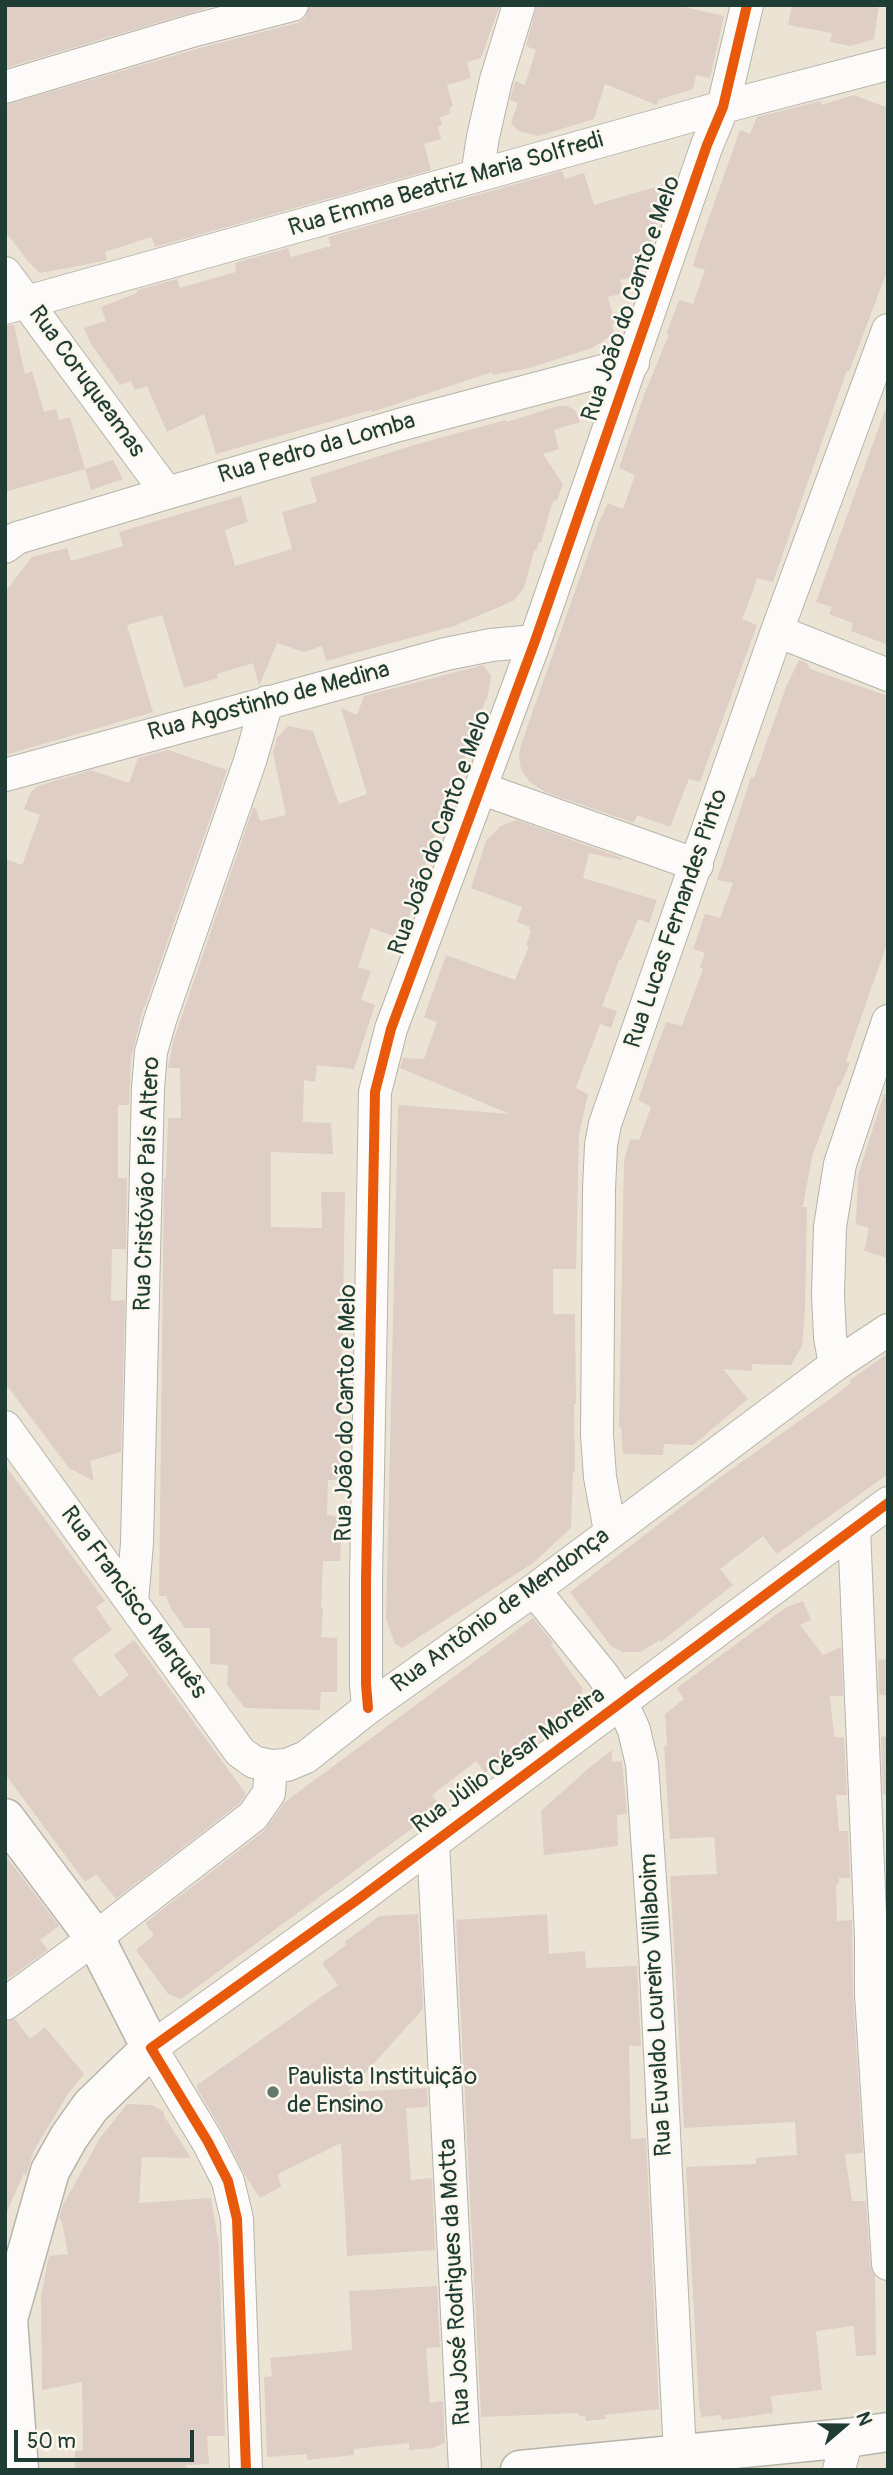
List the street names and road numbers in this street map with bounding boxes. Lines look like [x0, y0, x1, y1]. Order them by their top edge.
street label: Rua Emma Beatriz Maria Solfredi [285, 126, 607, 244]
street label: Rua João do Canto e Melo [576, 172, 688, 426]
street label: Rua Coruqueamas [21, 301, 151, 463]
street label: Rua Pedro da Lomba [215, 407, 419, 491]
street label: Rua Agostinho de Medina [145, 656, 393, 748]
street label: Rua João do Canto e Melo [383, 707, 499, 959]
street label: Rua Lucas Fernandes Pinto [619, 786, 735, 1052]
street label: Rua Cristóvão País Altero [129, 1056, 167, 1312]
street label: Rua João do Canto e Melo [330, 1284, 364, 1542]
street label: Rua Francisco Marquês [54, 1501, 212, 1705]
street label: Rua Antônio de Mendonça [386, 1522, 616, 1700]
street label: Rua Júlio César Moreira [407, 1681, 611, 1841]
street label: Rua Euvaldo Loureiro Villaboim [635, 1853, 679, 2157]
street label: Rua José Rodrigues da Motta [434, 2138, 478, 2426]

